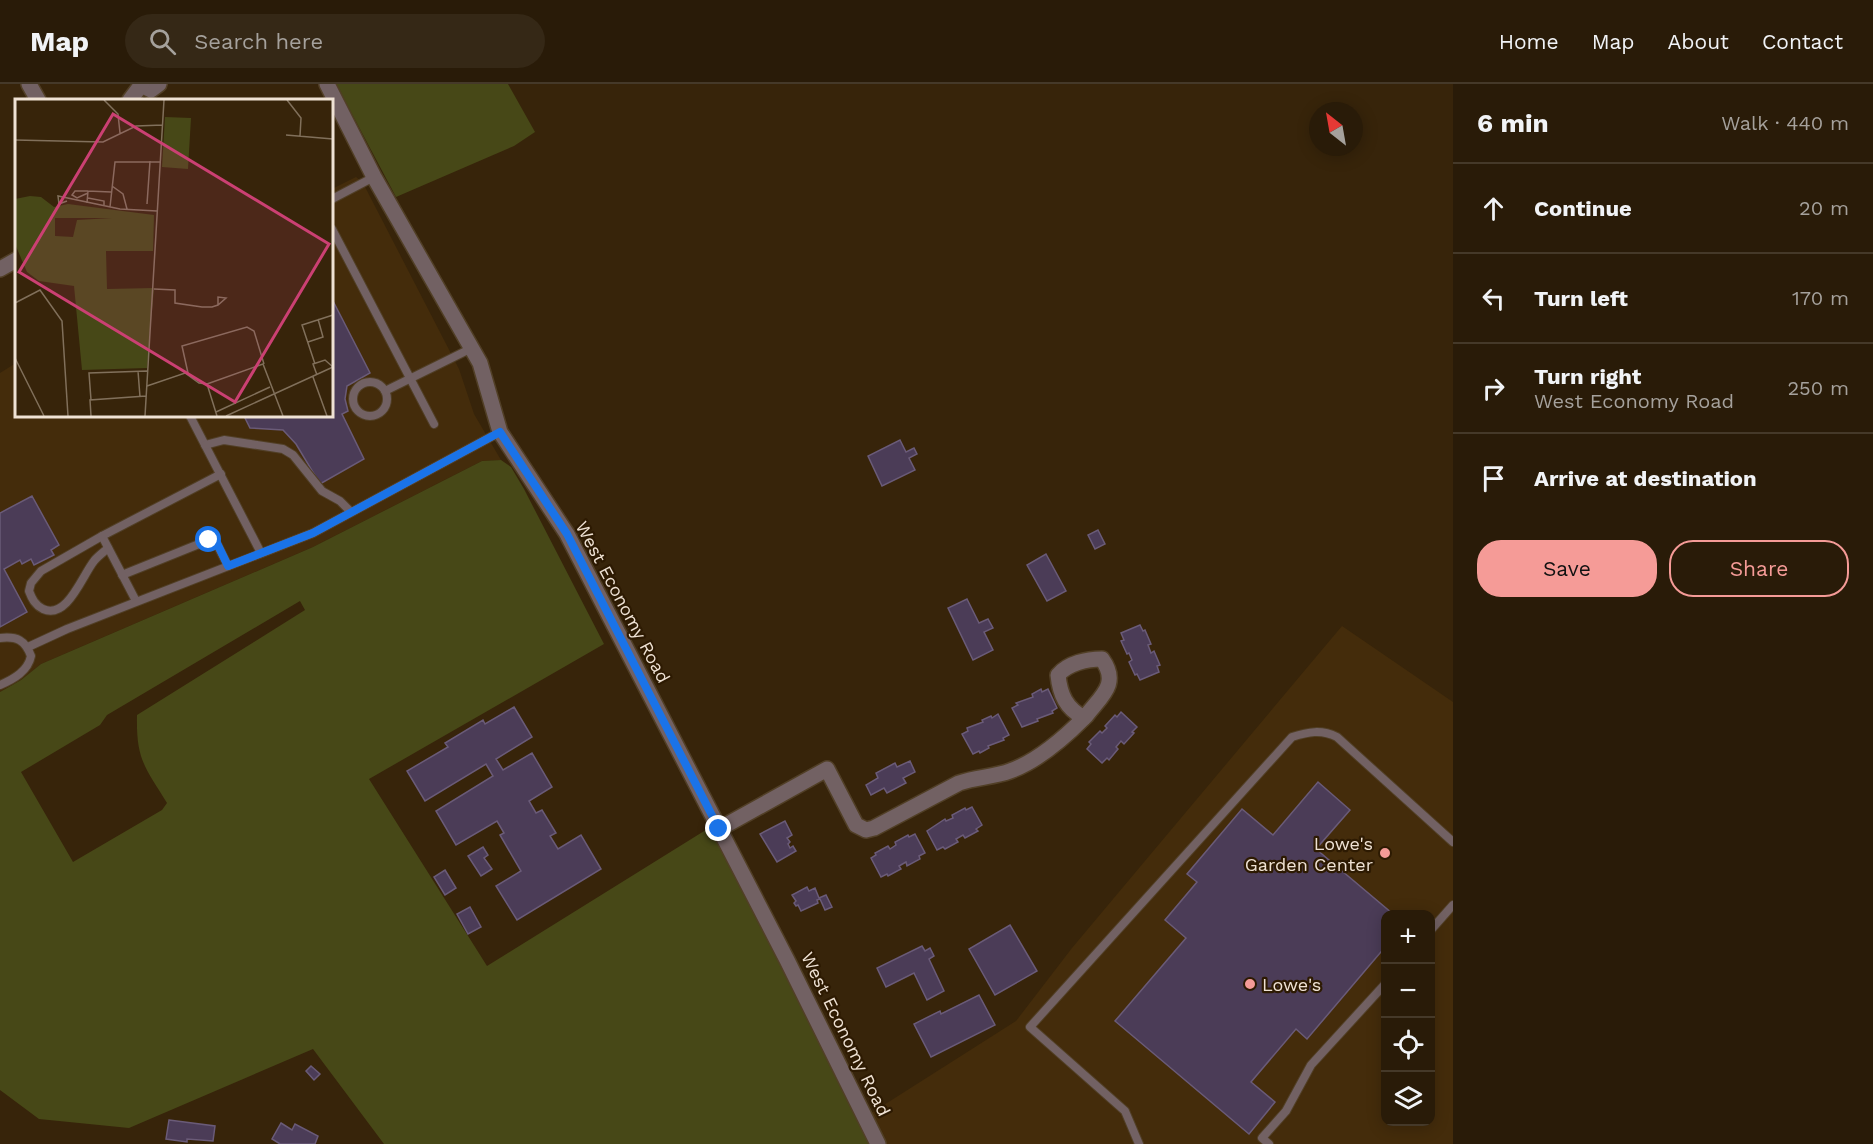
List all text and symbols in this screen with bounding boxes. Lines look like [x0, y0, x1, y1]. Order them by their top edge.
search box [125, 14, 545, 68]
text: Map [30, 25, 89, 58]
icon: search [146, 25, 179, 58]
text: Search here [194, 29, 323, 54]
text: Home [1499, 29, 1559, 54]
text: Map [1592, 29, 1635, 54]
text: About [1668, 29, 1729, 54]
text: Contact [1762, 29, 1843, 54]
inset map [15, 99, 333, 417]
north arrow [1309, 102, 1363, 156]
text: 6 min [1477, 108, 1549, 138]
text: Walk · 440 m [1721, 111, 1849, 135]
icon: ahead [1477, 192, 1510, 225]
text: Continue [1534, 196, 1632, 221]
text: 20 m [1799, 196, 1849, 220]
icon: left [1477, 282, 1510, 315]
text: Turn left [1534, 286, 1628, 311]
text: 170 m [1792, 286, 1849, 310]
text: Turn right [1534, 364, 1641, 389]
icon: right [1477, 372, 1510, 405]
text: 250 m [1787, 376, 1849, 400]
text: West Economy Road [1534, 389, 1734, 413]
icon: arrive [1477, 462, 1510, 495]
text: Arrive at destination [1534, 466, 1757, 491]
street label: West Economy Road [571, 518, 675, 686]
route start [195, 526, 221, 552]
button: Save [1477, 540, 1657, 597]
button: Share [1669, 540, 1849, 597]
route end [705, 815, 731, 841]
place label: Lowe's Garden Center [1245, 833, 1373, 875]
marker: Lowe's Garden Center [1378, 846, 1392, 860]
map controls [1381, 910, 1435, 1126]
button: + [1381, 910, 1435, 964]
street label: West Economy Road [797, 948, 895, 1120]
button: − [1381, 964, 1435, 1018]
place label: Lowe's [1262, 974, 1321, 995]
marker: Lowe's [1243, 977, 1257, 991]
button: locate [1381, 1018, 1435, 1072]
button: layers [1381, 1072, 1435, 1126]

